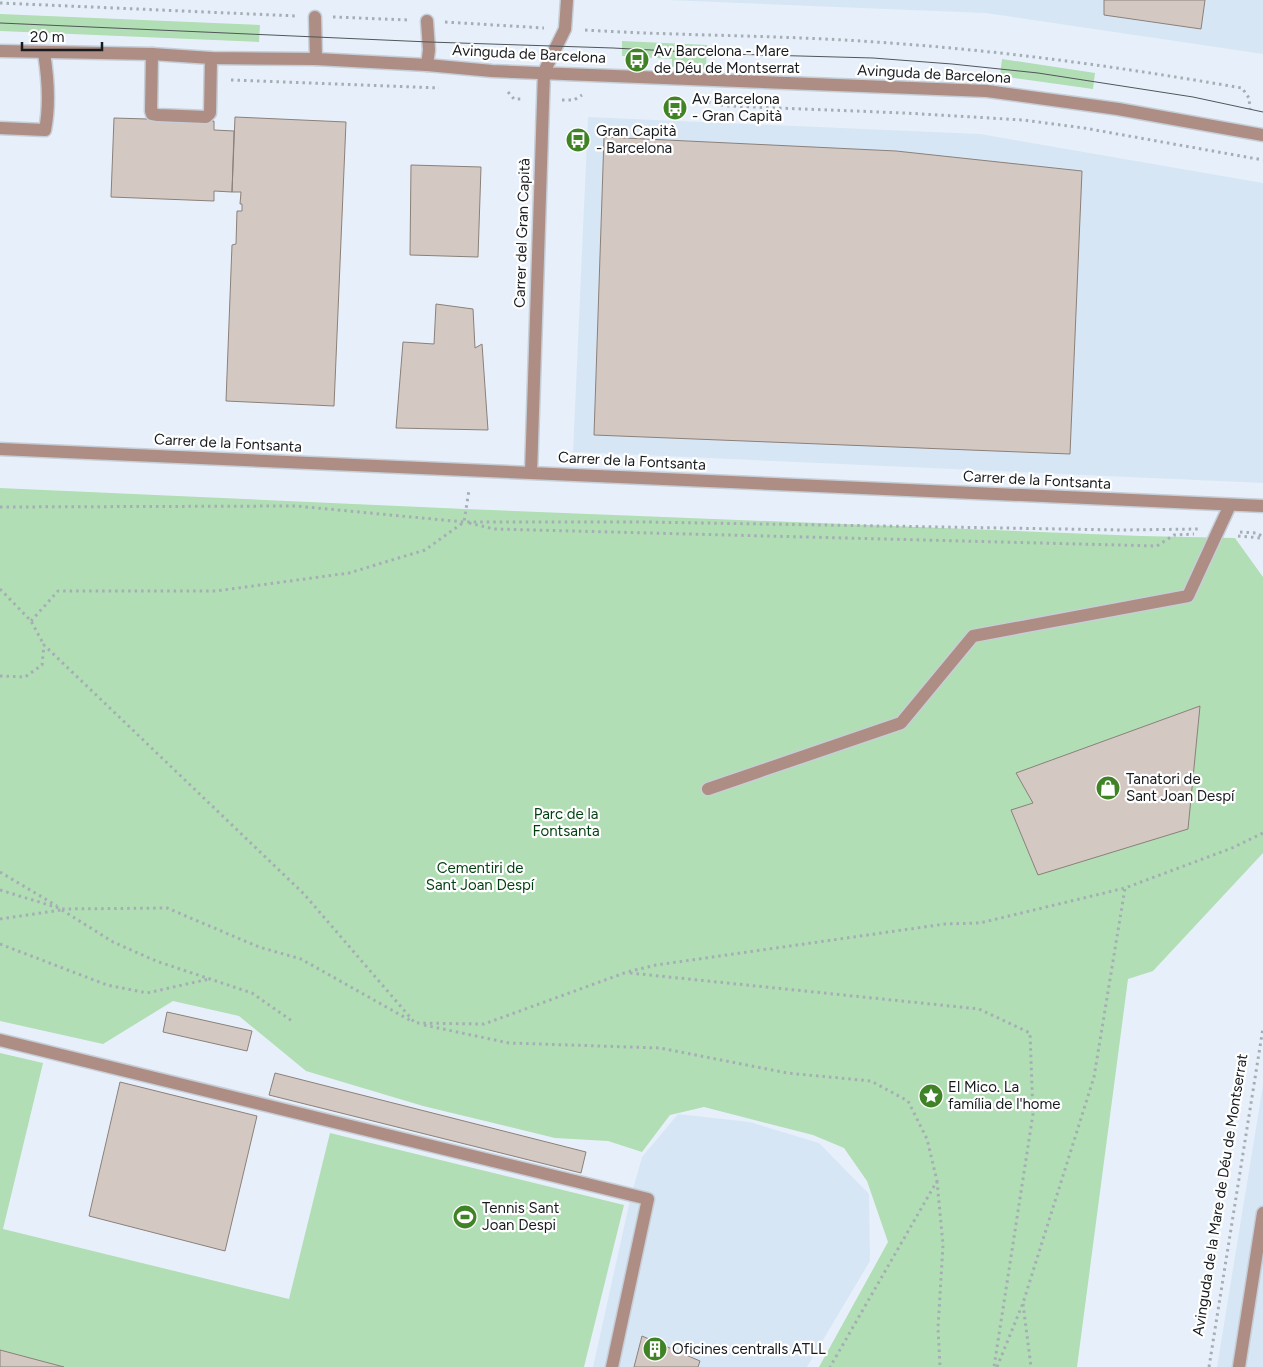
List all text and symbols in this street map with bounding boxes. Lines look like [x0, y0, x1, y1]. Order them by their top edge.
scale bar [22, 20, 102, 52]
text: 20 m [30, 28, 64, 46]
street label: Avinguda de Barcelona [452, 41, 606, 67]
place label: Av Barcelona - Mare de Déu de Montserrat [654, 42, 800, 77]
bus stop icon: Av Barcelona - Mare de Déu de Montserrat [624, 47, 650, 73]
street label: Avinguda de Barcelona [857, 61, 1011, 87]
place label: Av Barcelona - Gran Capità [692, 90, 782, 125]
bus stop icon: Av Barcelona - Gran Capità [662, 95, 688, 121]
place label: Gran Capità - Barcelona [596, 122, 676, 157]
bus stop icon: Gran Capità - Barcelona [565, 127, 591, 153]
street label: Carrer del Gran Capità [510, 158, 534, 308]
street label: Carrer de la Fontsanta [154, 430, 302, 456]
street label: Carrer de la Fontsanta [558, 448, 706, 474]
street label: Carrer de la Fontsanta [963, 467, 1111, 493]
place label: Tanatori de Sant Joan Despí [1126, 770, 1236, 805]
shop icon: Tanatori de Sant Joan Despí [1095, 775, 1121, 801]
park label: Parc de la Fontsanta [532, 805, 600, 840]
park label: Cementiri de Sant Joan Despí [426, 859, 536, 894]
street label: Avinguda de la Mare de Déu de Montserrat [1189, 1052, 1251, 1337]
place label: El Mico. La família de l'home [948, 1078, 1061, 1113]
place icon: El Mico. La família de l'home [918, 1083, 944, 1109]
place label: Tennis Sant Joan Despi [482, 1199, 560, 1234]
sports icon: Tennis Sant Joan Despi [452, 1204, 478, 1230]
building icon: Oficines centralls ATLL [642, 1336, 668, 1362]
place label: Oficines centralls ATLL [672, 1340, 826, 1358]

